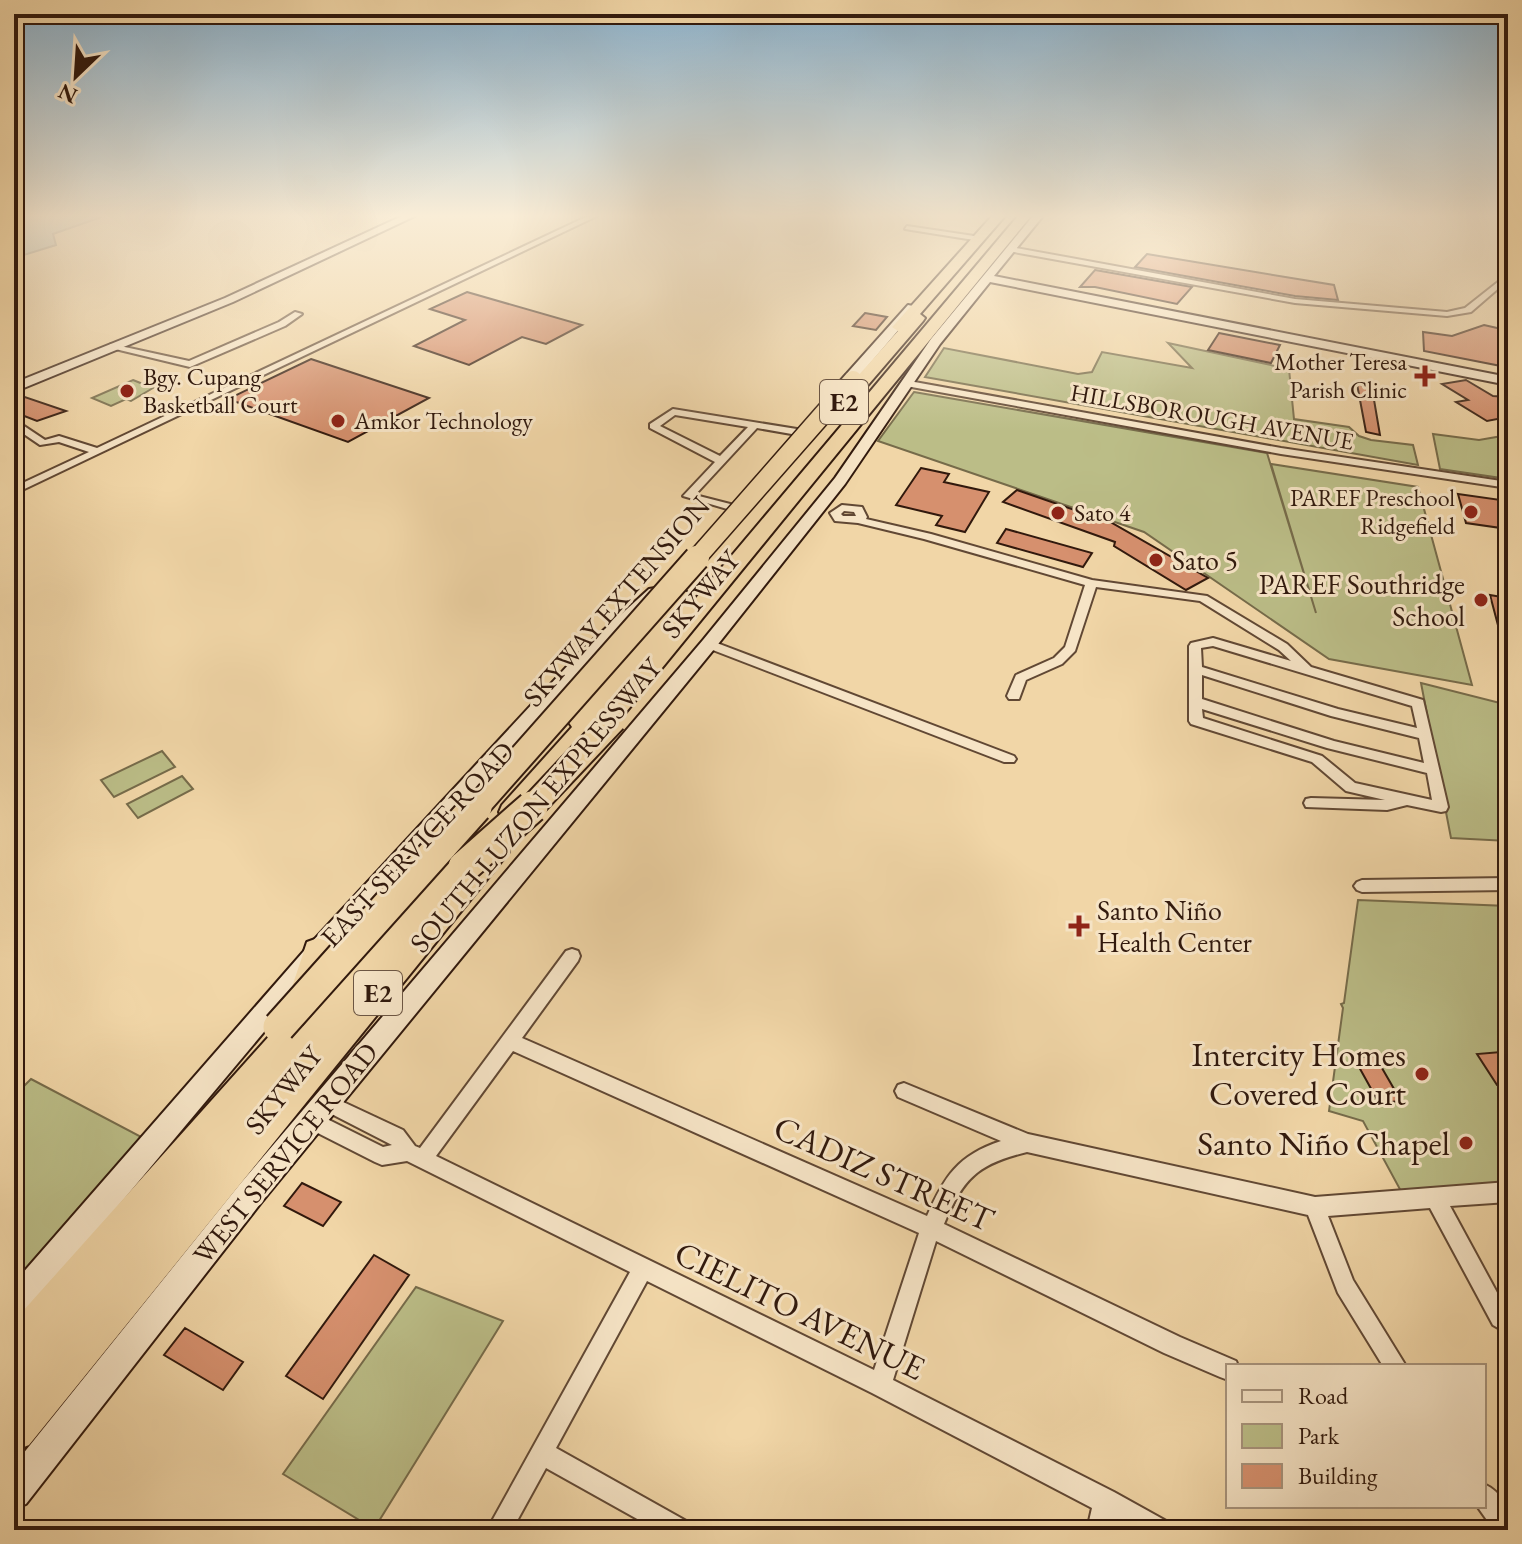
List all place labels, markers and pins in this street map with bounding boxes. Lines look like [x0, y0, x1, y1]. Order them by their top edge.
place label: Mother Teresa Parish Clinic [1274, 346, 1407, 405]
place label: Bgy. Cupang Basketball Court [143, 361, 298, 420]
marker: Mother Teresa Parish Clinic [1414, 365, 1436, 387]
marker: Bgy. Cupang Basketball Court [118, 382, 136, 400]
place label: Amkor Technology [353, 405, 533, 436]
marker: Amkor Technology [329, 412, 347, 430]
place label: PAREF Preschool Ridgefield [1290, 482, 1456, 541]
place label: Sato 4 [1074, 497, 1131, 528]
marker: PAREF Preschool Ridgefield [1462, 503, 1480, 521]
marker: Sato 4 [1049, 504, 1067, 522]
place label: Sato 5 [1172, 542, 1238, 578]
marker: Sato 5 [1147, 551, 1165, 569]
place label: PAREF Southridge School [1259, 566, 1465, 634]
marker: PAREF Southridge School [1472, 591, 1490, 609]
place label: Santo Niño Health Center [1097, 892, 1253, 960]
marker: Santo Niño Health Center [1068, 915, 1090, 937]
place label: Intercity Homes Covered Court [1192, 1032, 1406, 1115]
marker: Intercity Homes Covered Court [1413, 1065, 1431, 1083]
place label: Santo Niño Chapel [1197, 1121, 1450, 1165]
marker: Santo Niño Chapel [1457, 1134, 1475, 1152]

